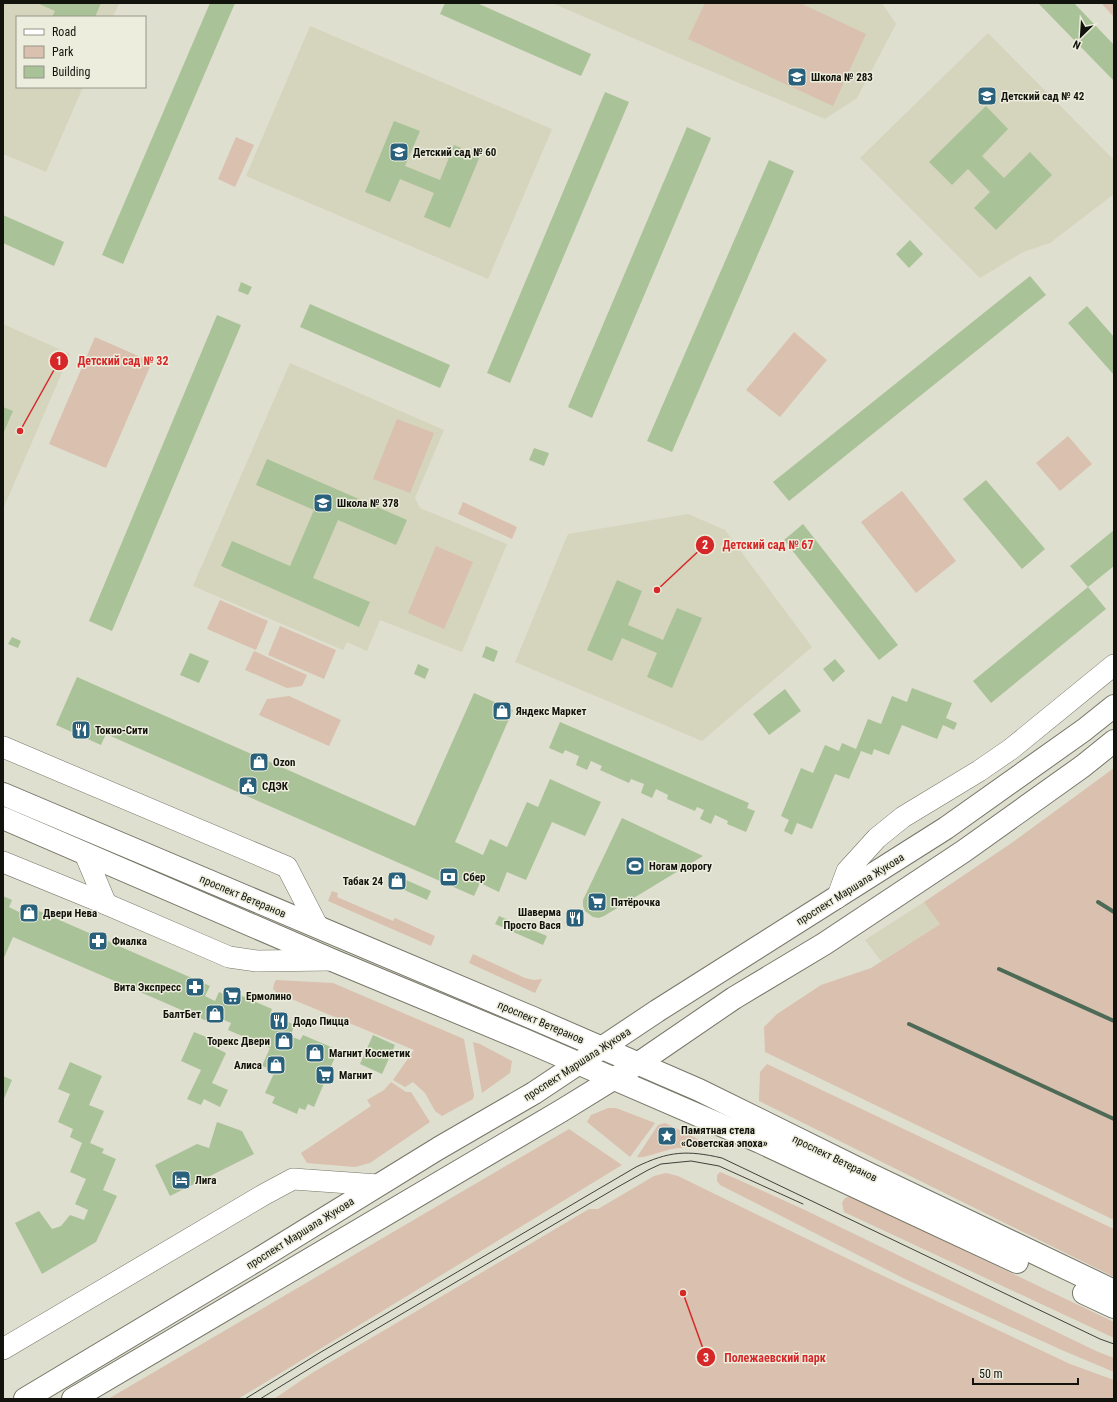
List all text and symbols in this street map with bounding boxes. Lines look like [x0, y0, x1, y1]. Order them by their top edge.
legend [16, 16, 146, 88]
north arrow [1061, 16, 1101, 56]
text: Road [52, 25, 76, 39]
text: N [1071, 37, 1083, 52]
text: Park [52, 45, 74, 59]
text: Building [52, 65, 90, 79]
school or university icon: Школа № 283 [786, 66, 808, 88]
place label: Школа № 283 [811, 71, 873, 84]
school or university icon: Детский сад № 42 [976, 85, 998, 107]
place label: Детский сад № 42 [1001, 90, 1085, 103]
school or university icon: Детский сад № 60 [388, 141, 410, 163]
place label: Детский сад № 60 [413, 146, 497, 159]
callout: Детский сад № 32 [49, 349, 176, 373]
text: 1 [56, 354, 62, 368]
text: Детский сад № 32 [77, 354, 169, 368]
school or university icon: Школа № 378 [312, 492, 334, 514]
place label: Школа № 378 [337, 497, 399, 510]
callout: Детский сад № 67 [695, 533, 822, 557]
text: 2 [702, 538, 708, 552]
text: Детский сад № 67 [722, 538, 814, 552]
shop icon: Яндекс Маркет [491, 700, 513, 722]
place label: Яндекс Маркет [515, 705, 586, 718]
restaurant icon: Токио-Сити [70, 719, 92, 741]
place label: Токио-Сити [95, 724, 148, 737]
shop icon: Ozon [248, 751, 270, 773]
place label: Ozon [273, 756, 295, 769]
public building icon: СДЭК [237, 775, 259, 797]
place label: СДЭК [262, 780, 289, 793]
street label: проспект Маршала Жукова [794, 851, 907, 928]
sports icon: Ногам дорогу [624, 855, 646, 877]
place label: Ногам дорогу [649, 860, 712, 873]
bank icon: Сбер [438, 866, 460, 888]
shop icon: Табак 24 [386, 870, 408, 892]
place label: Сбер [463, 871, 486, 884]
street label: проспект Ветеранов [198, 872, 288, 921]
place label: Табак 24 [343, 875, 383, 888]
supermarket icon: Пятёрочка [586, 891, 608, 913]
place label: Пятёрочка [611, 896, 660, 909]
shop icon: Двери Нева [18, 902, 40, 924]
place label: Шаверма Просто Вася [504, 906, 561, 932]
place label: Двери Нева [43, 907, 97, 920]
restaurant icon: Шаверма Просто Вася [564, 907, 586, 929]
pharmacy icon: Фиалка [87, 930, 109, 952]
place label: Фиалка [112, 935, 147, 948]
pharmacy icon: Вита Экспресс [184, 976, 206, 998]
place label: Вита Экспресс [114, 981, 181, 994]
supermarket icon: Ермолино [221, 985, 243, 1007]
place label: Ермолино [246, 990, 292, 1003]
street label: проспект Ветеранов [496, 998, 586, 1047]
shop icon: БалтБет [204, 1003, 226, 1025]
place label: БалтБет [163, 1008, 201, 1021]
restaurant icon: Додо Пицца [268, 1010, 290, 1032]
place label: Додо Пицца [293, 1015, 349, 1028]
street label: проспект Маршала Жукова [521, 1025, 633, 1104]
shop icon: Торекс Двери [273, 1030, 295, 1052]
place label: Торекс Двери [207, 1035, 270, 1048]
shop icon: Магнит Косметик [304, 1042, 326, 1064]
place label: Магнит Косметик [329, 1047, 411, 1060]
shop icon: Алиса [265, 1054, 287, 1076]
place label: Алиса [234, 1059, 262, 1072]
supermarket icon: Магнит [314, 1064, 336, 1086]
place label: Магнит [339, 1069, 373, 1082]
place label: Памятная стела «Советская эпоха» [681, 1124, 768, 1150]
place icon: Памятная стела «Советская эпоха» [656, 1125, 678, 1147]
street label: проспект Ветеранов [790, 1132, 879, 1185]
hotel icon: Лига [170, 1169, 192, 1191]
place label: Лига [195, 1174, 217, 1187]
street label: проспект Маршала Жукова [244, 1195, 357, 1272]
callout: Полежаевский парк [696, 1345, 834, 1369]
text: 3 [703, 1351, 709, 1365]
text: Полежаевский парк [724, 1351, 826, 1365]
scale bar [973, 1360, 1078, 1386]
text: 50 m [979, 1367, 1003, 1381]

